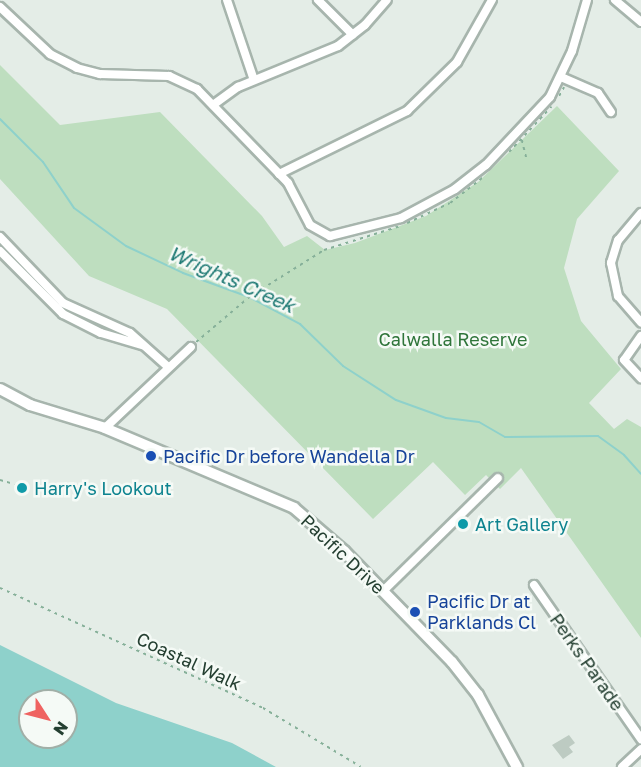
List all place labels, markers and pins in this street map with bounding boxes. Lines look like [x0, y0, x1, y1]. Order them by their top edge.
place label: Pacific Dr before Wandella Dr [163, 445, 415, 467]
marker: Pacific Dr before Wandella Dr [144, 449, 158, 463]
place label: Harry's Lookout [34, 477, 172, 499]
marker: Harry's Lookout [15, 481, 29, 495]
place label: Art Gallery [475, 513, 568, 535]
marker: Art Gallery [456, 517, 470, 531]
place label: Pacific Dr at Parklands Cl [427, 591, 536, 634]
marker: Pacific Dr at Parklands Cl [408, 605, 422, 619]

